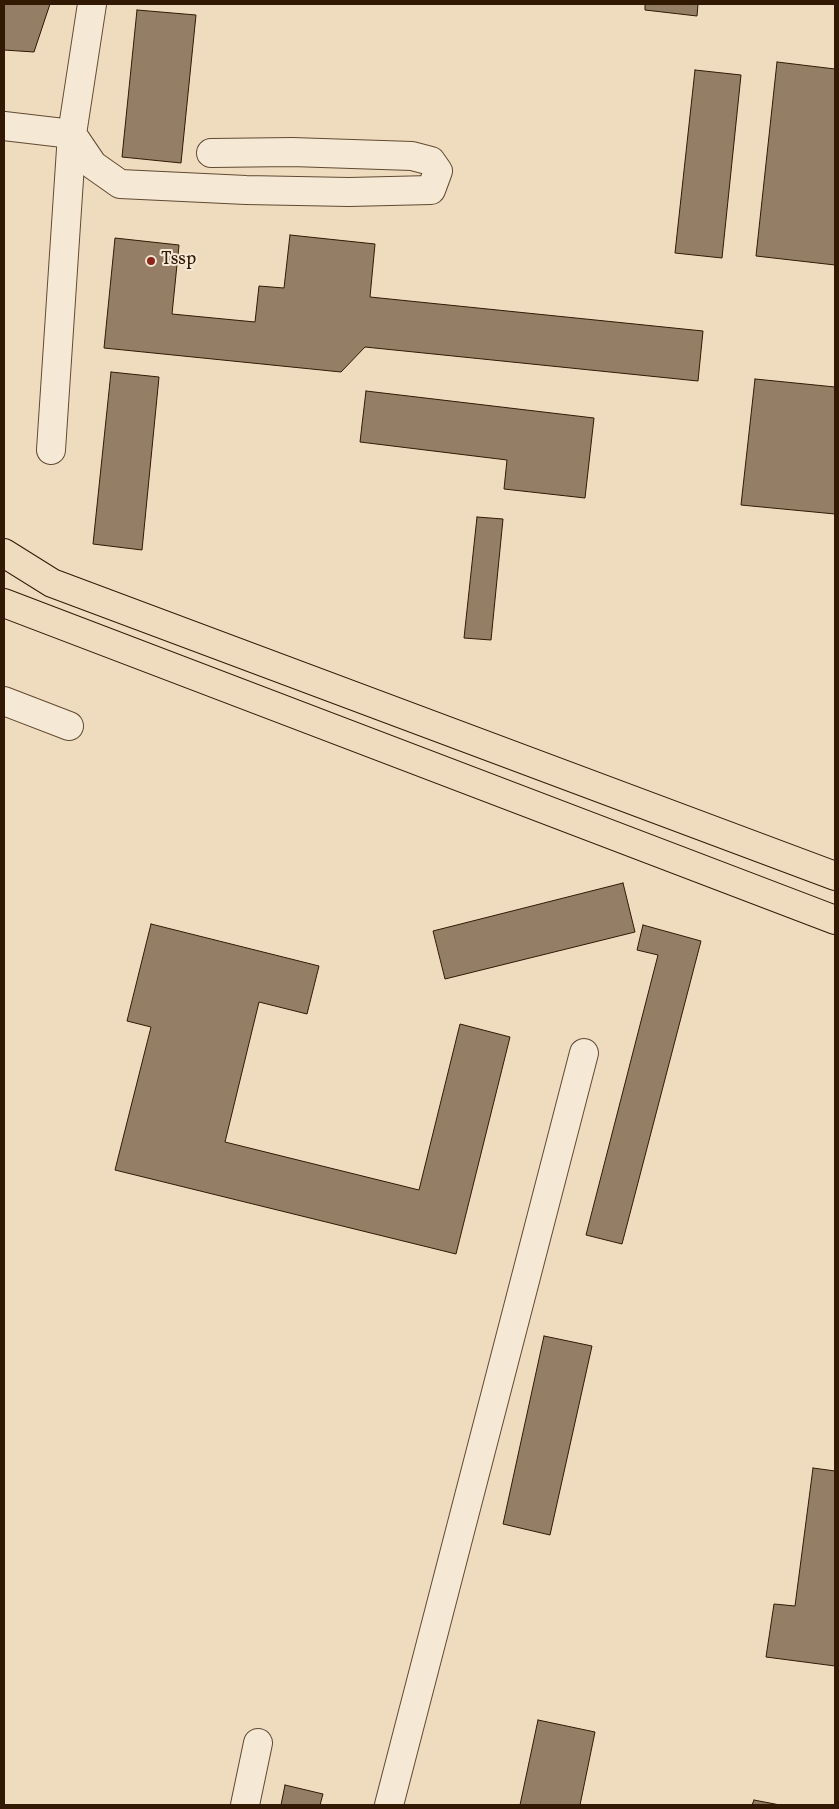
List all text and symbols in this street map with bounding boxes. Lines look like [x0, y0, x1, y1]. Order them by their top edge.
place label: Tssp [161, 250, 196, 272]
marker: Tssp [145, 255, 157, 267]

